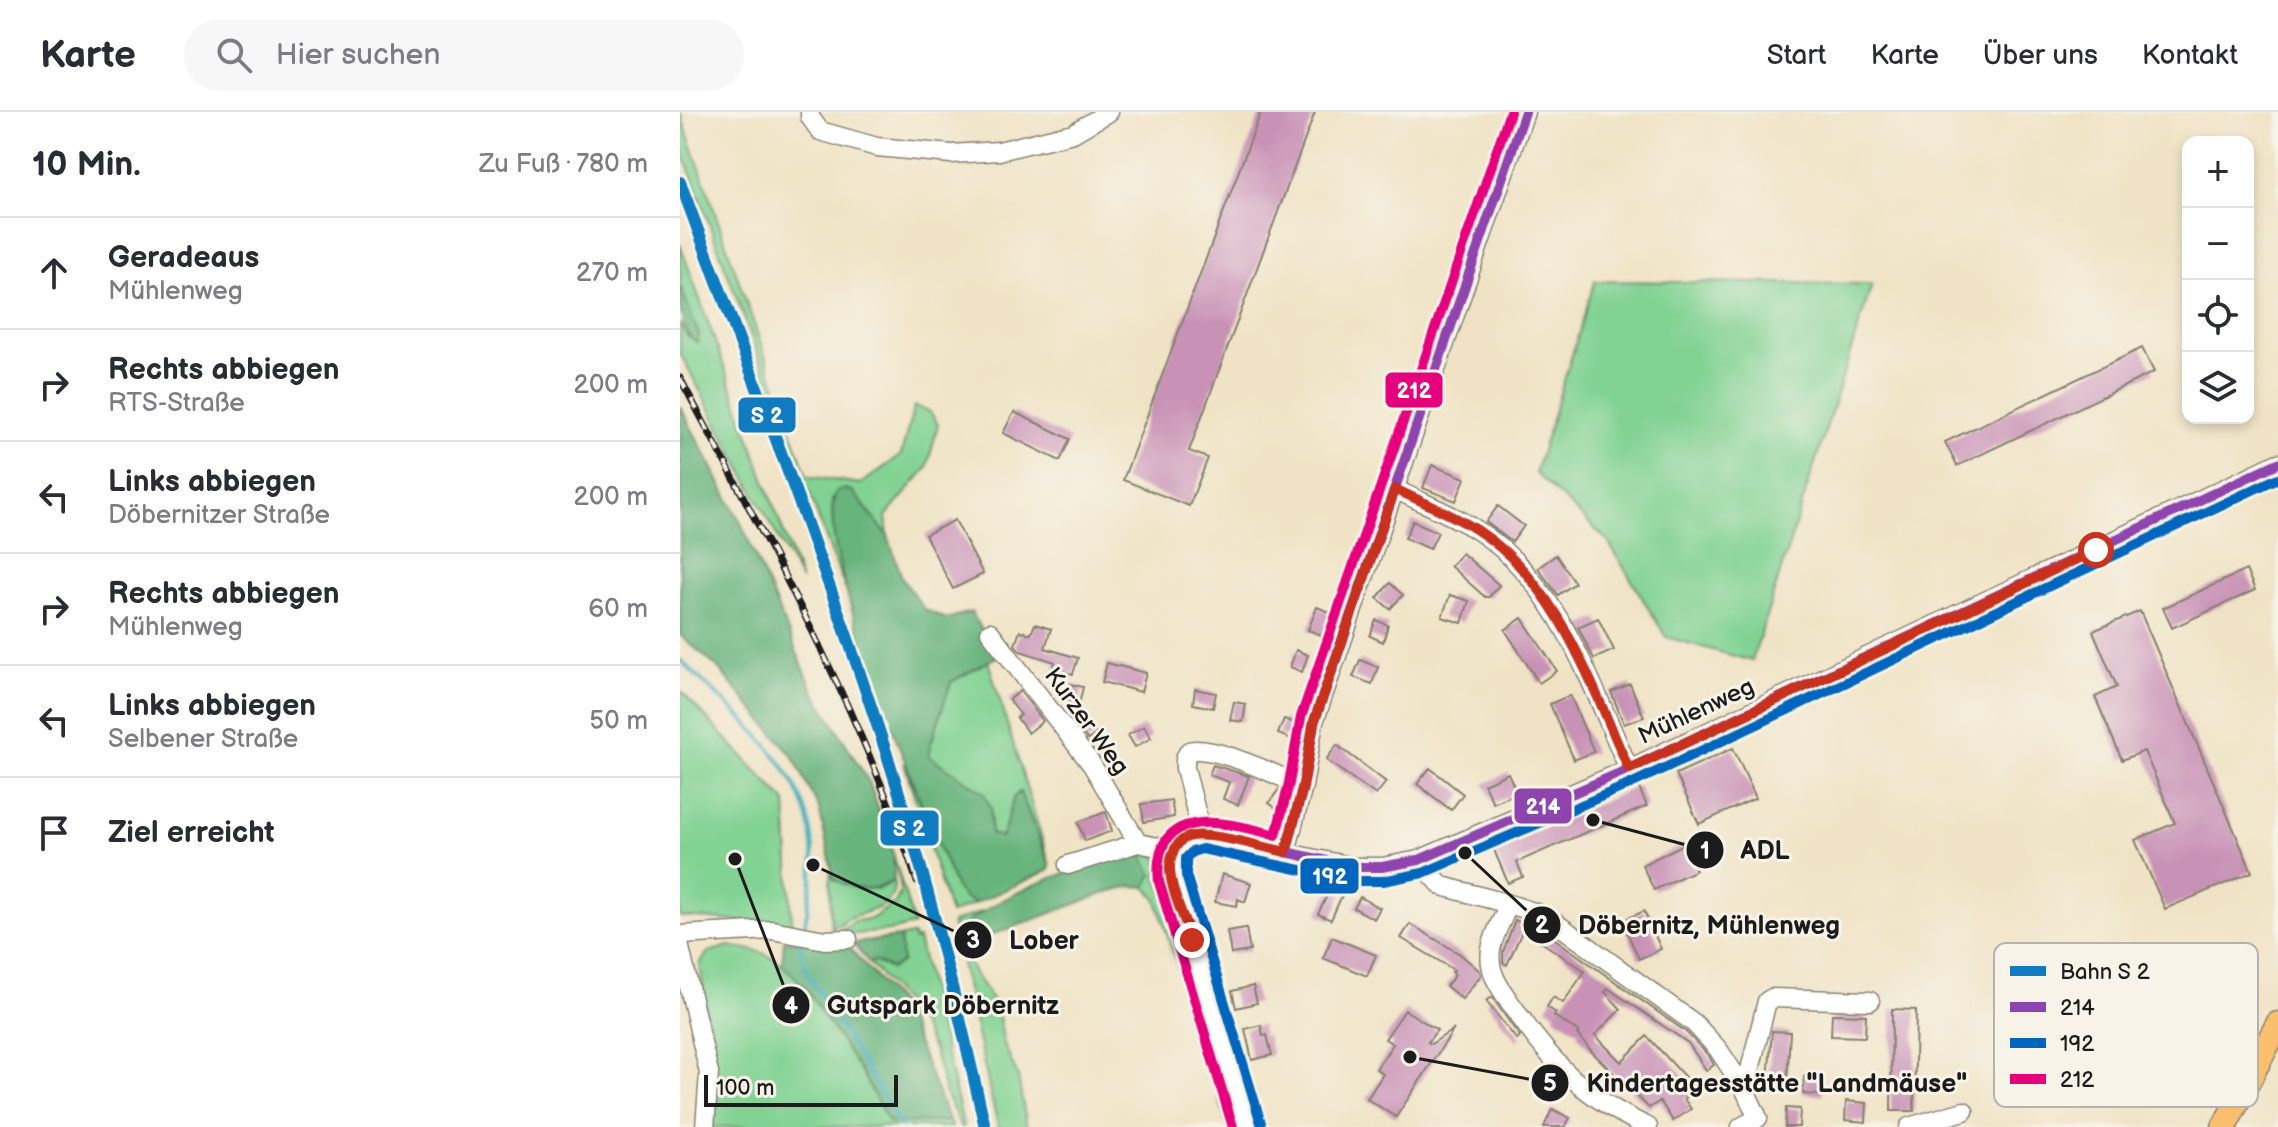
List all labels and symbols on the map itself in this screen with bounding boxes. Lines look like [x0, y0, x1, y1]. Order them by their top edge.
line badge: 212 [1384, 371, 1444, 409]
text: 212 [1396, 378, 1432, 405]
line badge: S 2 [737, 396, 797, 434]
text: S 2 [751, 403, 783, 430]
route start [2078, 532, 2114, 568]
street label: Kurzer Weg [1038, 662, 1135, 781]
street label: Mühlenweg [1634, 672, 1759, 751]
line badge: 214 [1513, 787, 1573, 825]
text: 214 [1526, 794, 1561, 821]
line badge: S 2 [879, 809, 940, 847]
text: S 2 [893, 816, 925, 843]
callout: ADL [1685, 825, 1806, 875]
text: ADL [1740, 836, 1789, 867]
text: 1 [1700, 837, 1710, 866]
line badge: 192 [1299, 857, 1360, 895]
text: 192 [1312, 864, 1348, 891]
callout: Döbernitz, Mühlenweg [1522, 900, 1856, 950]
text: 2 [1535, 911, 1550, 940]
text: Döbernitz, Mühlenweg [1578, 911, 1840, 942]
callout: Lober [953, 915, 1095, 965]
route end [1174, 922, 1210, 958]
text: 3 [966, 926, 980, 955]
text: Lober [1009, 926, 1080, 957]
legend [1994, 943, 2258, 1107]
text: Bahn S 2 [2060, 959, 2150, 986]
callout: Gutspark Döbernitz [771, 980, 1075, 1030]
text: Gutspark Döbernitz [827, 991, 1059, 1022]
text: 4 [784, 992, 798, 1021]
text: 214 [2060, 995, 2095, 1022]
text: 192 [2060, 1031, 2094, 1058]
callout: Kindertagesstätte "Landmäuse" [1530, 1058, 1983, 1108]
text: 212 [2060, 1067, 2094, 1094]
text: 5 [1543, 1069, 1557, 1098]
text: Kindertagesstätte "Landmäuse" [1587, 1069, 1967, 1100]
scale bar [704, 1071, 898, 1107]

